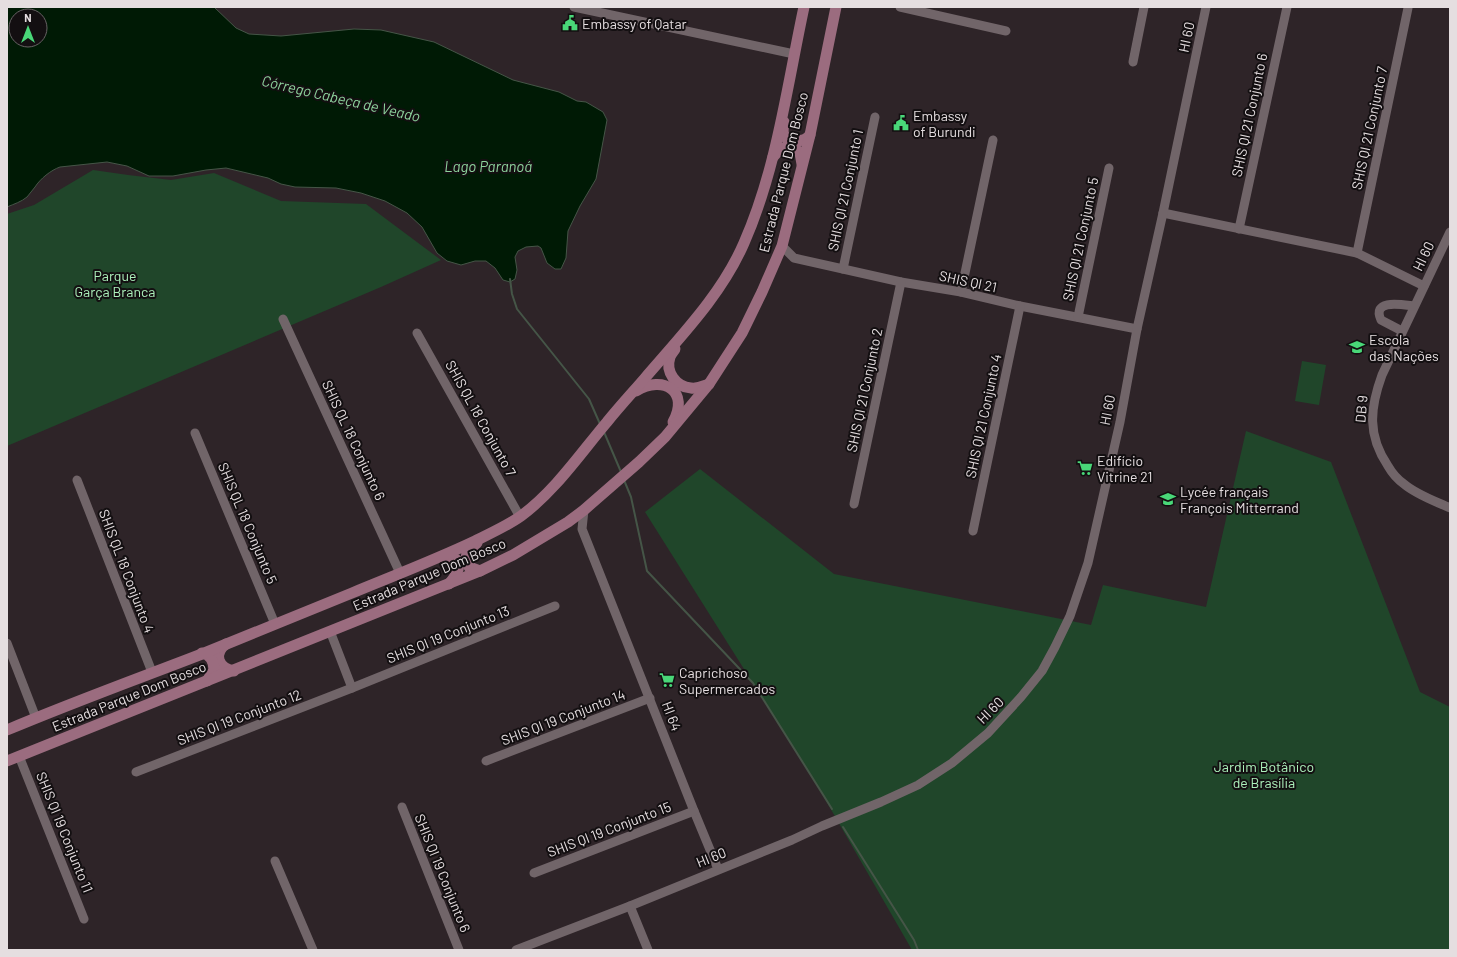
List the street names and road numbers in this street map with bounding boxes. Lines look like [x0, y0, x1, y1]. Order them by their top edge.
street label: HI 60 [1174, 20, 1198, 54]
street label: SHIS QI 21 Conjunto 6 [1228, 52, 1270, 178]
street label: SHIS QI 21 Conjunto 7 [1348, 64, 1390, 191]
street label: Estrada Parque Dom Bosco [755, 90, 811, 254]
street label: SHIS QI 21 Conjunto 1 [824, 128, 866, 252]
street label: SHIS QI 21 Conjunto 5 [1059, 176, 1101, 302]
street label: HI 60 [1409, 238, 1437, 274]
street label: SHIS QI 21 [938, 267, 998, 295]
street label: SHIS QI 21 Conjunto 2 [843, 326, 885, 454]
street label: SHIS QI 21 Conjunto 4 [962, 352, 1004, 480]
street label: SHIS QL 18 Conjunto 7 [442, 357, 520, 479]
street label: SHIS QL 18 Conjunto 6 [319, 377, 389, 503]
street label: HI 60 [1096, 393, 1118, 427]
street label: DB 9 [1351, 395, 1371, 423]
street label: SHIS QL 18 Conjunto 5 [215, 460, 281, 586]
street label: SHIS QL 18 Conjunto 4 [96, 507, 158, 635]
street label: Estrada Parque Dom Bosco [350, 534, 508, 614]
street label: SHIS QI 19 Conjunto 13 [384, 602, 512, 666]
street label: Estrada Parque Dom Bosco [50, 657, 208, 735]
street label: SHIS QI 19 Conjunto 12 [175, 686, 303, 748]
street label: SHIS QI 19 Conjunto 14 [499, 686, 627, 748]
street label: HI 60 [973, 693, 1007, 727]
street label: HI 64 [659, 699, 685, 733]
street label: SHIS QI 19 Conjunto 11 [33, 769, 97, 895]
street label: SHIS QI 19 Conjunto 15 [545, 798, 673, 860]
street label: SHIS QI 19 Conjunto 6 [412, 811, 474, 935]
street label: HI 60 [694, 843, 728, 871]

